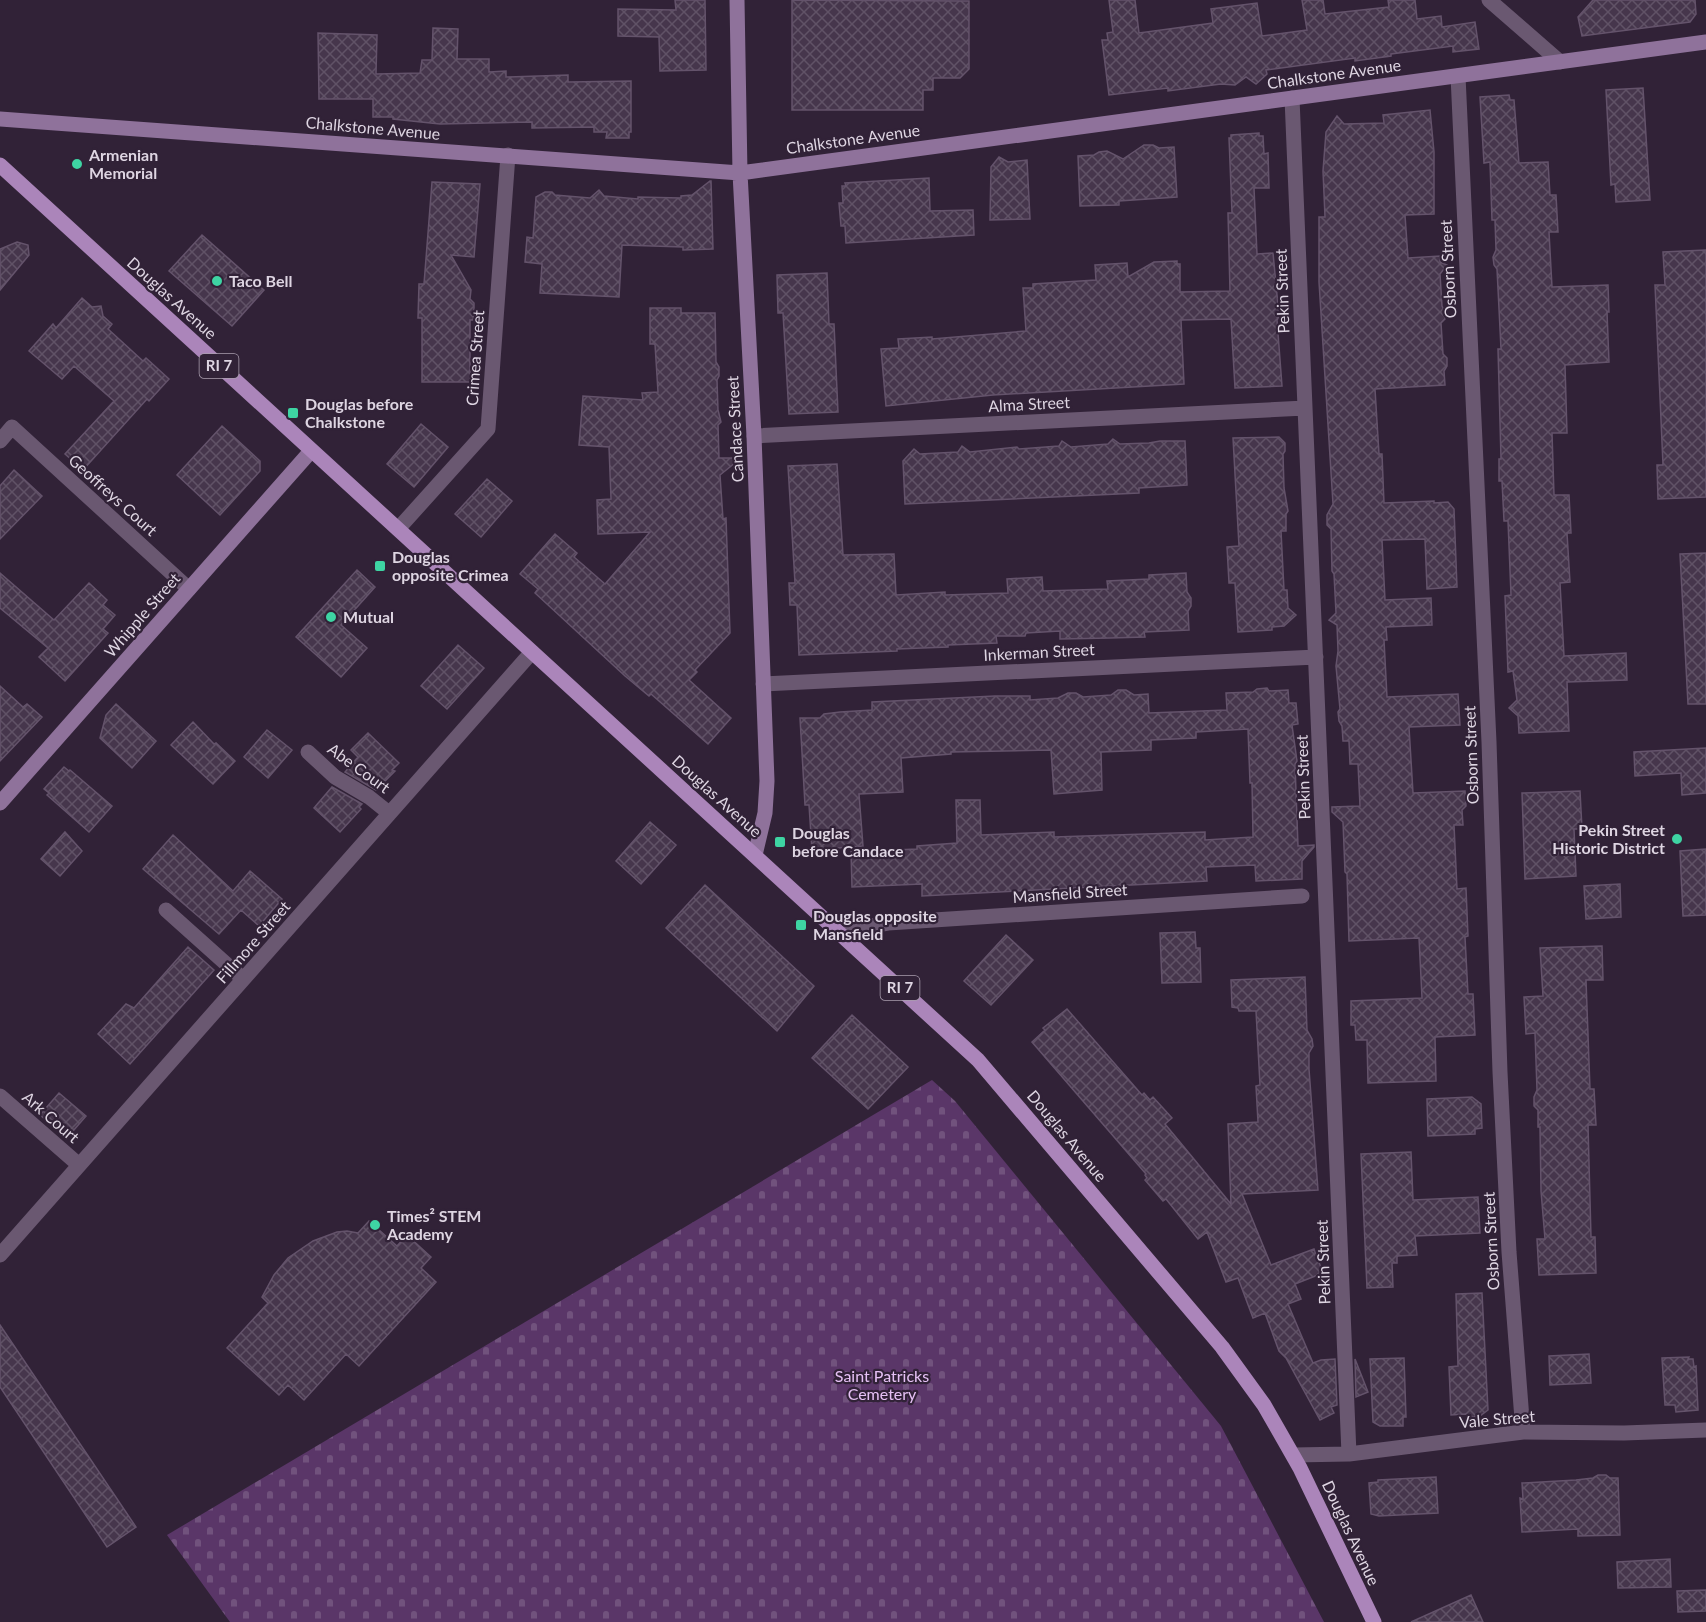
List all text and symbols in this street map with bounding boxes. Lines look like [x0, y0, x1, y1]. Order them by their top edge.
street label: Chalkstone Avenue [1266, 55, 1402, 92]
street label: Chalkstone Avenue [305, 112, 441, 143]
street label: Chalkstone Avenue [785, 120, 921, 157]
place label: Armenian Memorial [88, 145, 158, 182]
marker: Armenian Memorial [70, 157, 84, 171]
street label: Osborn Street [1435, 219, 1460, 319]
street label: Pekin Street [1271, 248, 1292, 334]
street label: Douglas Avenue [124, 253, 221, 343]
place label: Taco Bell [229, 271, 293, 290]
marker: Taco Bell [210, 274, 224, 288]
street label: Crimea Street [462, 309, 487, 407]
road number: RI 7 [200, 354, 238, 378]
street label: Candace Street [722, 375, 747, 483]
street label: Alma Street [988, 392, 1071, 415]
place label: Douglas before Chalkstone [305, 394, 414, 431]
marker: Douglas before Chalkstone [286, 406, 300, 420]
street label: Geoffreys Court [65, 450, 162, 540]
place label: Douglas opposite Crimea [392, 547, 509, 584]
marker: Douglas opposite Crimea [373, 559, 387, 573]
street label: Whipple Street [100, 568, 184, 661]
place label: Mutual [343, 607, 394, 626]
marker: Mutual [324, 610, 338, 624]
street label: Inkerman Street [983, 639, 1095, 664]
street label: Osborn Street [1459, 705, 1482, 805]
street label: Pekin Street [1292, 734, 1313, 820]
street label: Abe Court [324, 739, 394, 797]
street label: Douglas Avenue [669, 751, 766, 841]
place label: Pekin Street Historic District [1552, 820, 1665, 857]
place label: Douglas before Candace [792, 823, 904, 860]
marker: Pekin Street Historic District [1670, 832, 1684, 846]
marker: Douglas before Candace [773, 835, 787, 849]
street label: Mansfield Street [1012, 879, 1128, 906]
street label: Fillmore Street [212, 896, 294, 987]
place label: Douglas opposite Mansfield [813, 906, 937, 943]
marker: Douglas opposite Mansfield [794, 918, 808, 932]
road number: RI 7 [880, 976, 920, 1000]
street label: Douglas Avenue [1024, 1086, 1111, 1185]
street label: Ark Court [19, 1087, 84, 1147]
street label: Osborn Street [1478, 1191, 1503, 1291]
place label: Times² STEM Academy [386, 1206, 482, 1243]
marker: Times² STEM Academy [368, 1218, 382, 1232]
street label: Pekin Street [1312, 1219, 1333, 1305]
park label: Saint Patricks Cemetery [835, 1366, 929, 1403]
street label: Vale Street [1458, 1406, 1536, 1431]
street label: Douglas Avenue [1319, 1477, 1384, 1588]

